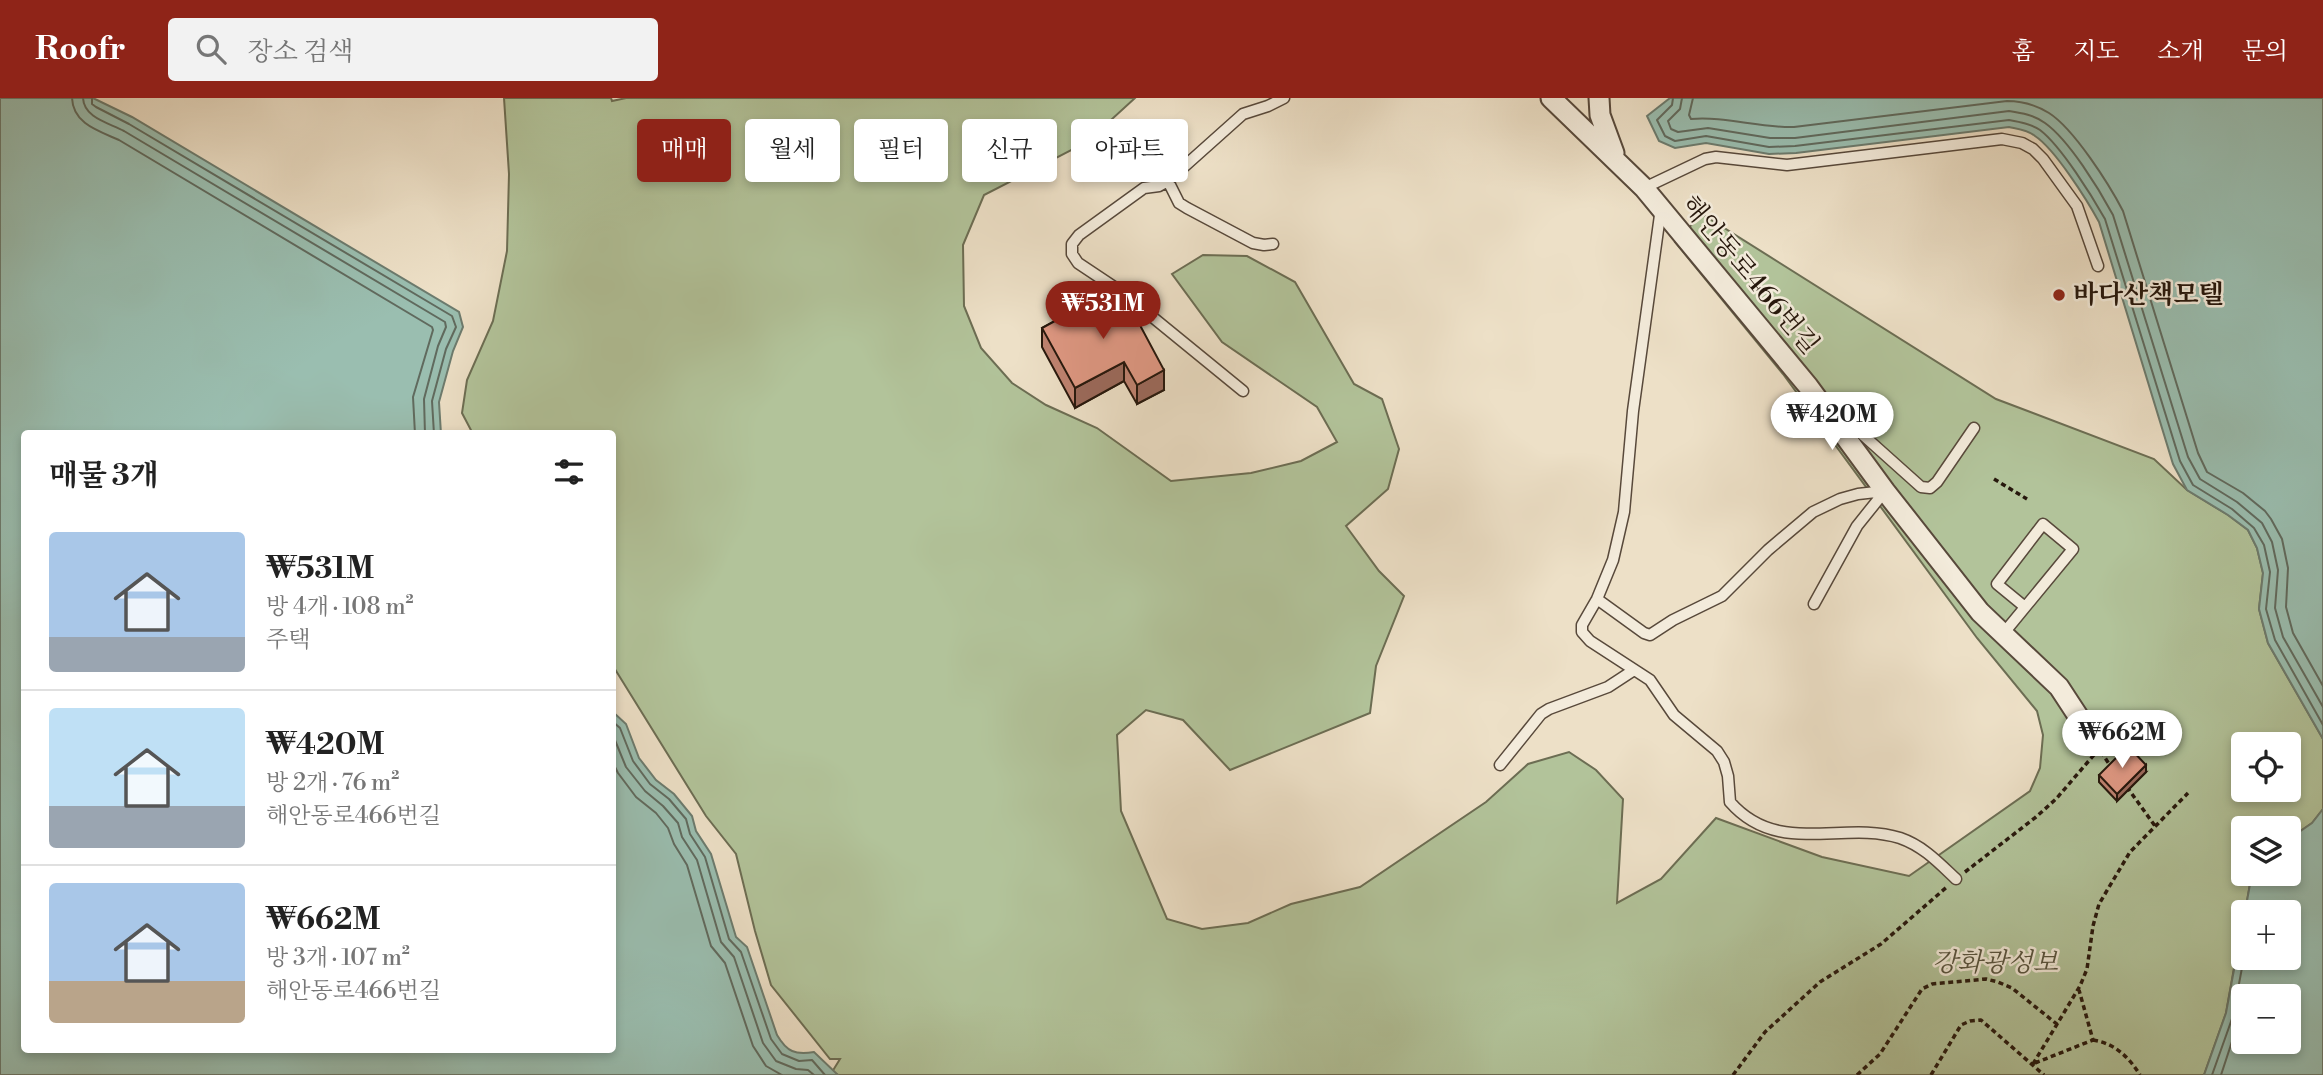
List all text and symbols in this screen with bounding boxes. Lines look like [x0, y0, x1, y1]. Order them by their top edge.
search box [168, 18, 658, 81]
text: Roofr [35, 29, 126, 70]
icon: search [192, 30, 230, 68]
text: 장소 검색 [248, 36, 353, 68]
text: 홈 [2012, 37, 2035, 67]
text: 지도 [2073, 37, 2119, 67]
text: 소개 [2157, 37, 2204, 67]
text: 문의 [2242, 37, 2288, 67]
chip: 매매 [637, 119, 731, 182]
chip: 월세 [745, 119, 840, 182]
chip: 필터 [854, 119, 948, 182]
chip: 신규 [962, 119, 1057, 182]
chip: 아파트 [1071, 119, 1188, 182]
street label: 해안동로466번길 [1674, 189, 1826, 361]
place label: 바다산책모텔 [2073, 279, 2224, 311]
pin: ₩531M [1054, 282, 1152, 341]
marker: 바다산책모텔 [2051, 287, 2067, 303]
text: ₩531M [1062, 290, 1144, 318]
pin: ₩420M [1783, 392, 1881, 452]
text: ₩420M [1787, 401, 1877, 429]
icon: filters [550, 453, 588, 491]
text: 매물 3개 [49, 457, 159, 495]
text: ₩531M [266, 550, 374, 588]
icon: home [105, 560, 189, 644]
text: 방 4개 · 108 m² [266, 593, 414, 621]
text: 주택 [266, 626, 310, 654]
pin: ₩662M [2073, 710, 2171, 770]
text: ₩662M [2078, 719, 2166, 747]
text: ₩420M [266, 726, 384, 764]
map controls [2231, 732, 2301, 1054]
button: locate [2231, 732, 2301, 802]
icon: home [105, 736, 189, 820]
text: 방 2개 · 76 m² [266, 769, 399, 797]
text: 해안동로466번길 [266, 802, 441, 830]
button: layers [2231, 816, 2301, 886]
button: + [2231, 900, 2301, 970]
text: ₩662M [266, 901, 380, 939]
icon: home [105, 911, 189, 995]
text: 방 3개 · 107 m² [266, 944, 410, 972]
park label: 강화광성보 [1932, 947, 2059, 979]
text: 해안동로466번길 [266, 977, 441, 1005]
button: − [2231, 984, 2301, 1054]

